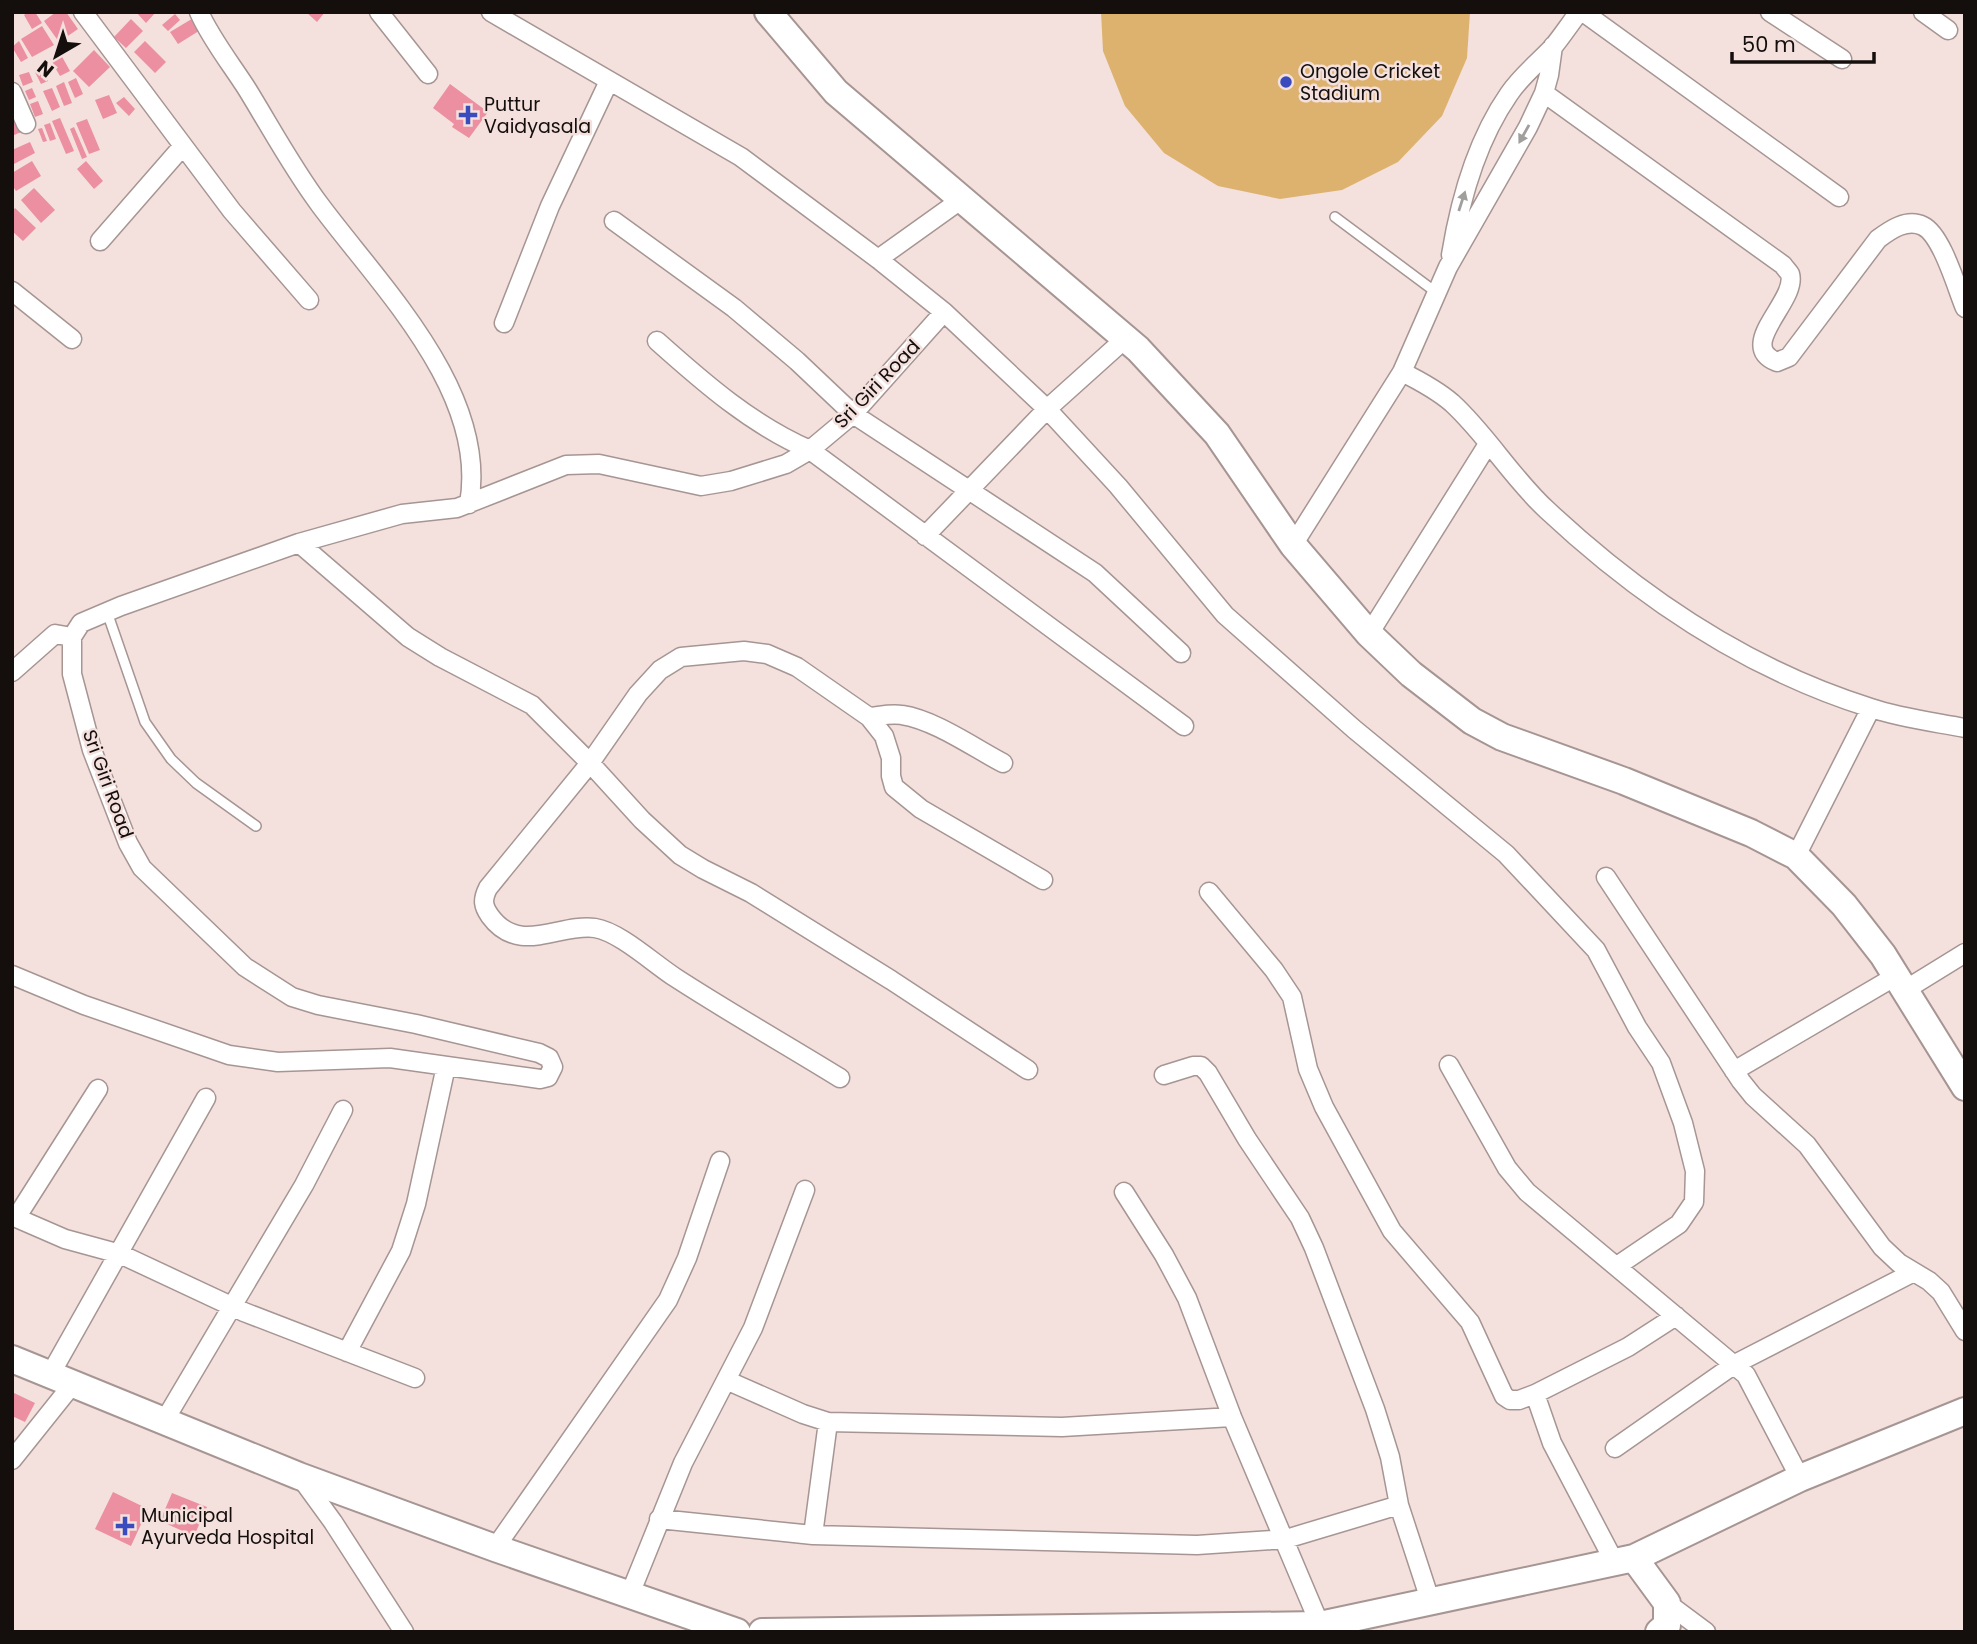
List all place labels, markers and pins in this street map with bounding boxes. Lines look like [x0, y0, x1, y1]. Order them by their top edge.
place label: Ongole Cricket Stadium [1300, 58, 1440, 107]
marker: Ongole Cricket Stadium [1278, 74, 1294, 90]
place label: Puttur Vaidyasala [484, 91, 591, 140]
marker: Puttur Vaidyasala [458, 105, 478, 125]
place label: Municipal Ayurveda Hospital [141, 1502, 314, 1551]
marker: Municipal Ayurveda Hospital [115, 1516, 135, 1536]

